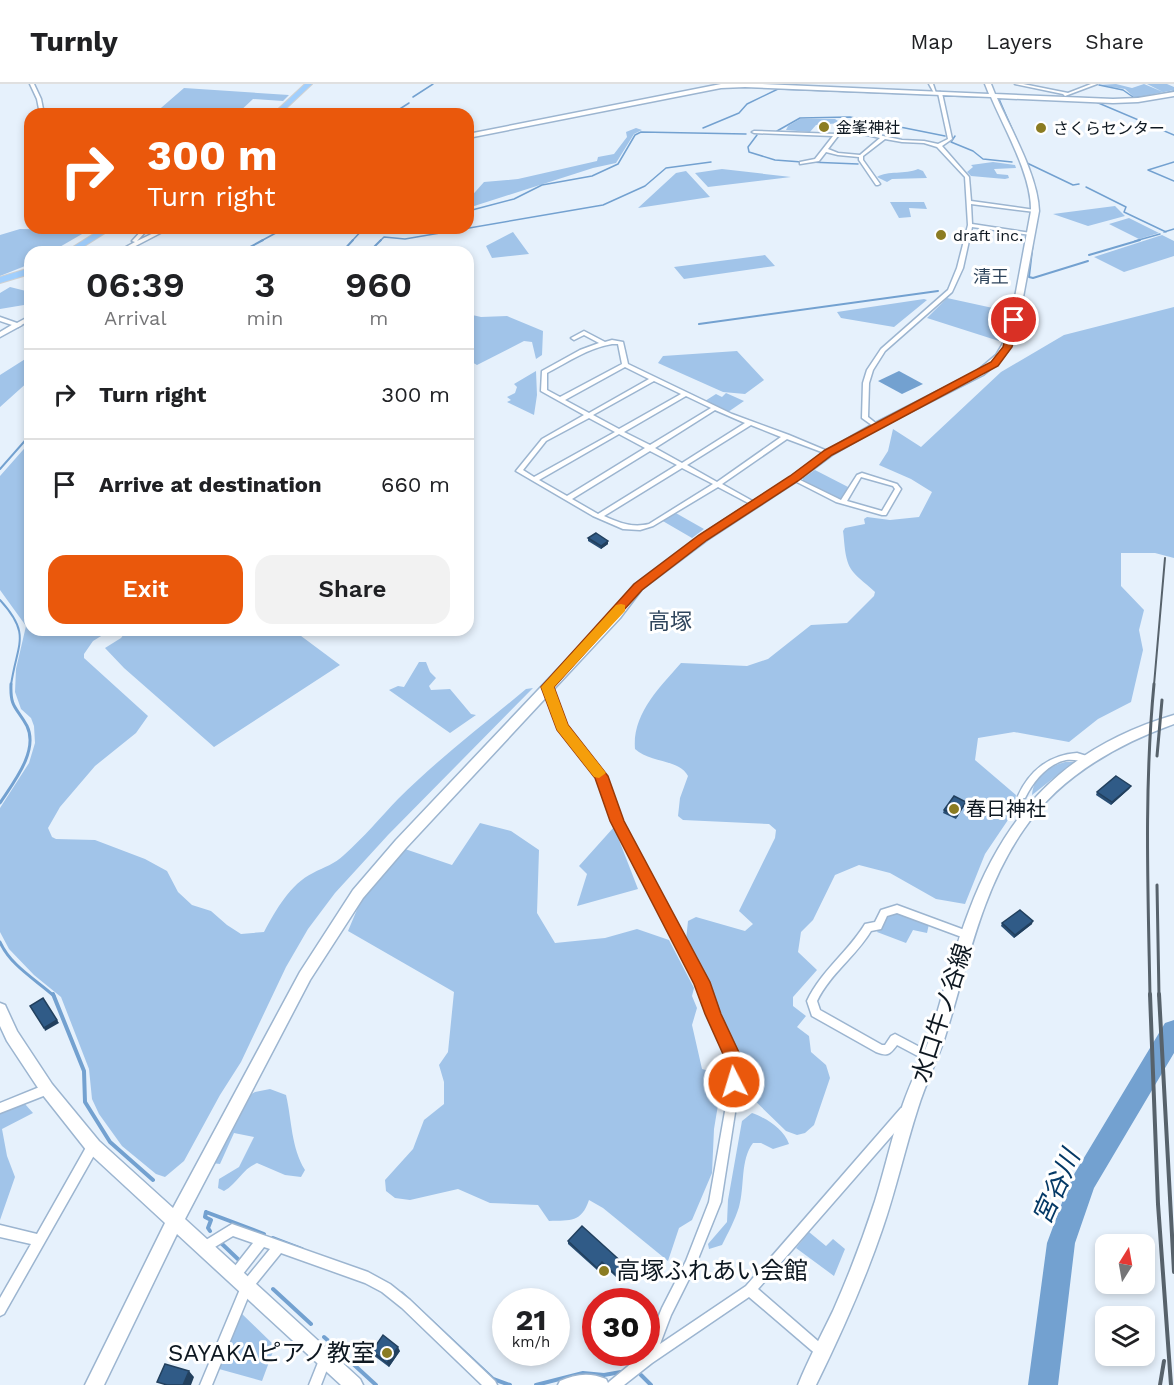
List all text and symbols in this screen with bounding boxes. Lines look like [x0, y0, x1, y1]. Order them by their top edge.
text: Turnly [30, 25, 118, 58]
text: Map [910, 29, 953, 54]
text: Layers [986, 29, 1052, 54]
text: Share [1085, 29, 1144, 54]
place label: 金峯神社 [836, 118, 900, 137]
place label: さくらセンター [1053, 119, 1165, 138]
marker: 金峯神社 [817, 120, 831, 134]
marker: さくらセンター [1034, 121, 1048, 135]
text: 300 m [147, 131, 278, 180]
icon: right [48, 132, 126, 210]
text: Turn right [147, 181, 276, 213]
place label: draft inc. [953, 226, 1023, 245]
marker: draft inc. [934, 228, 948, 242]
text: 06:39 [86, 264, 185, 306]
text: 3 [254, 264, 276, 306]
text: 960 [345, 264, 412, 306]
district label: 清王 [973, 266, 1009, 287]
pin [988, 294, 1039, 345]
icon: arrive [997, 303, 1030, 336]
text: Arrival [104, 306, 167, 330]
text: min [247, 306, 283, 330]
text: m [369, 306, 388, 330]
icon: right [48, 378, 81, 411]
text: Turn right [99, 382, 206, 407]
text: 300 m [381, 382, 450, 407]
icon: arrive [48, 468, 81, 501]
text: Arrive at destination [99, 472, 322, 497]
text: 660 m [381, 472, 450, 497]
button: Exit [48, 555, 243, 624]
button: Share [255, 555, 450, 624]
district label: 高塚 [648, 609, 692, 634]
place label: 春日神社 [966, 797, 1046, 821]
marker: 春日神社 [947, 802, 961, 816]
street label: 水口牛ノ谷線 [906, 940, 978, 1086]
position arrow [702, 1050, 766, 1114]
water label: 宮谷川 [1026, 1143, 1087, 1229]
north arrow [1095, 1234, 1155, 1294]
map controls [1095, 1234, 1155, 1366]
place label: 高塚ふれあい会館 [616, 1257, 808, 1285]
marker: 高塚ふれあい会館 [597, 1264, 611, 1278]
speed limit sign: 30 [582, 1288, 660, 1366]
text: 21 [516, 1302, 546, 1337]
button: layers [1095, 1306, 1155, 1366]
text: km/h [512, 1333, 550, 1351]
place label: SAYAKAピアノ教室 [168, 1339, 375, 1367]
marker: SAYAKAピアノ教室 [380, 1346, 394, 1360]

